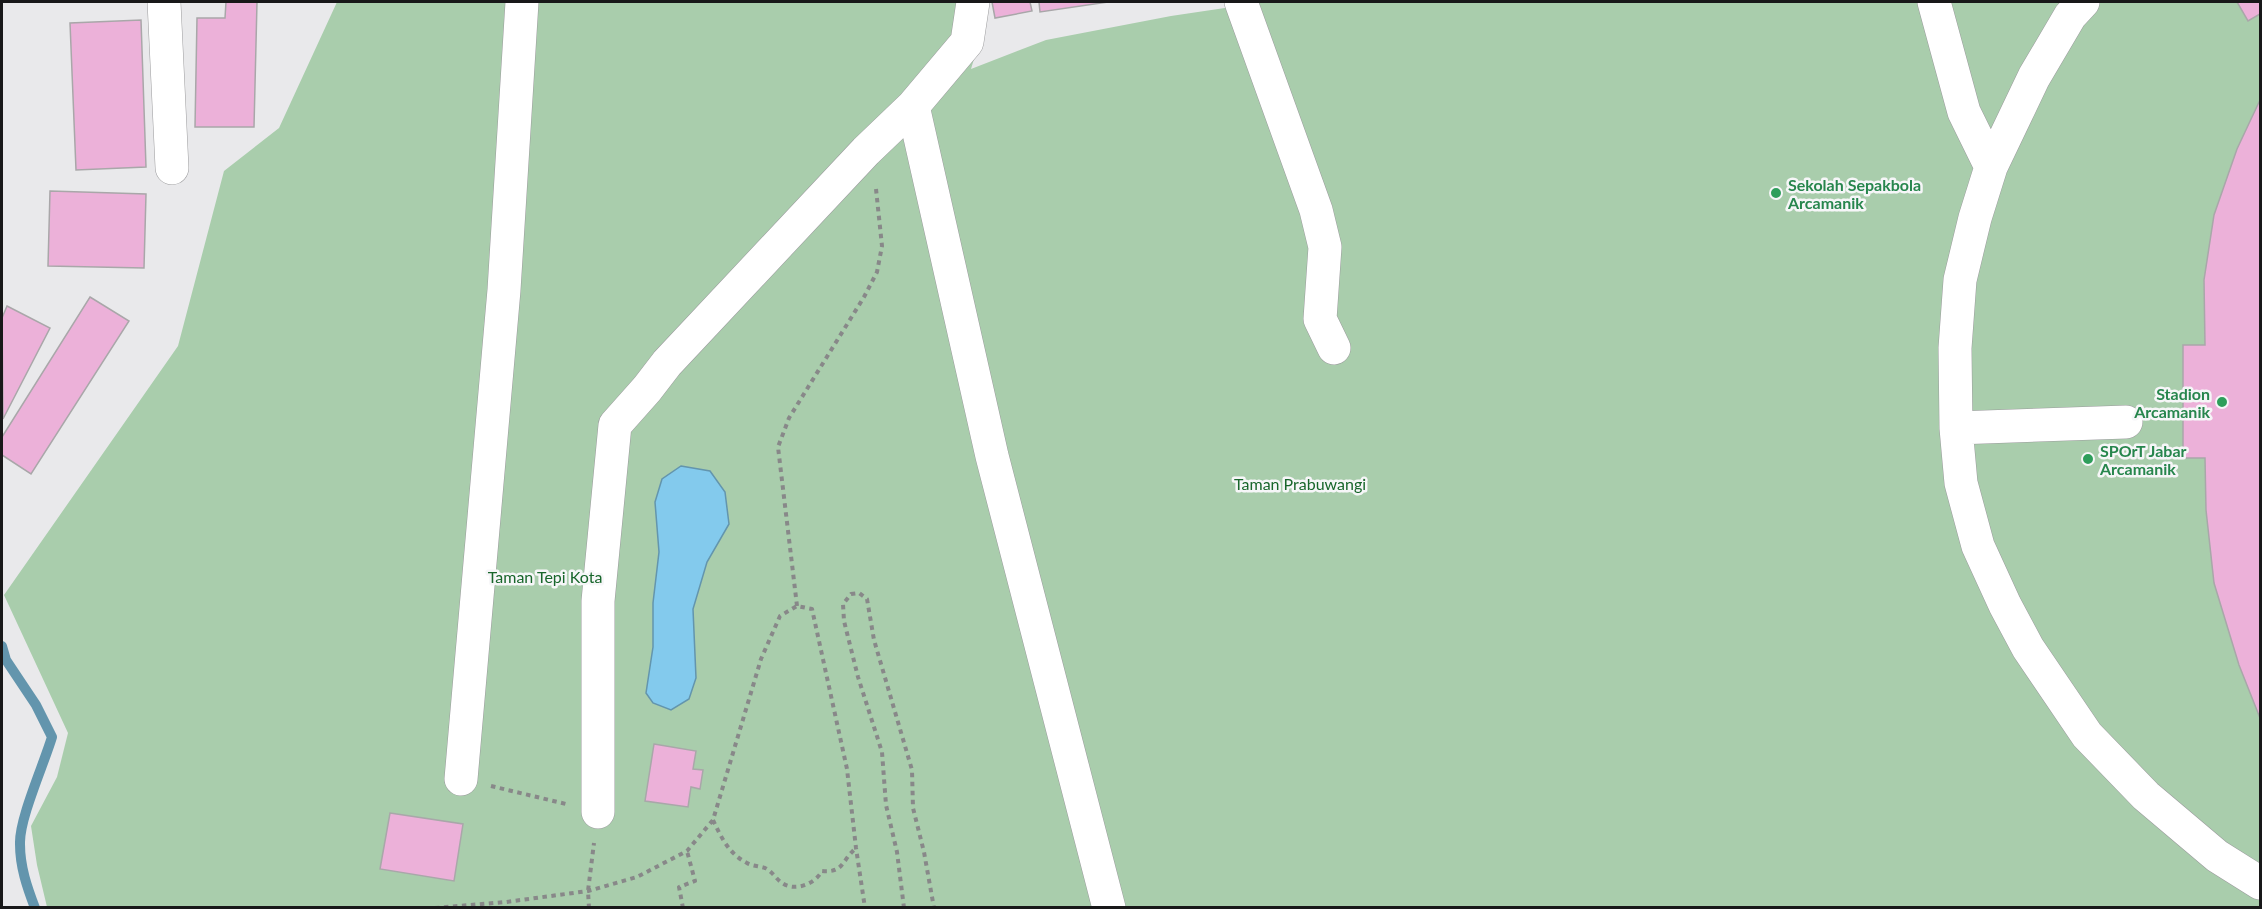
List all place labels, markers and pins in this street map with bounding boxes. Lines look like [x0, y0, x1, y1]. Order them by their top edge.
place label: Sekolah Sepakbola Arcamanik [1787, 175, 1921, 212]
marker: Sekolah Sepakbola Arcamanik [1769, 186, 1783, 200]
place label: Stadion Arcamanik [2133, 384, 2210, 421]
marker: Stadion Arcamanik [2215, 395, 2229, 409]
place label: SPOrT Jabar Arcamanik [2099, 441, 2187, 478]
marker: SPOrT Jabar Arcamanik [2081, 452, 2095, 466]

